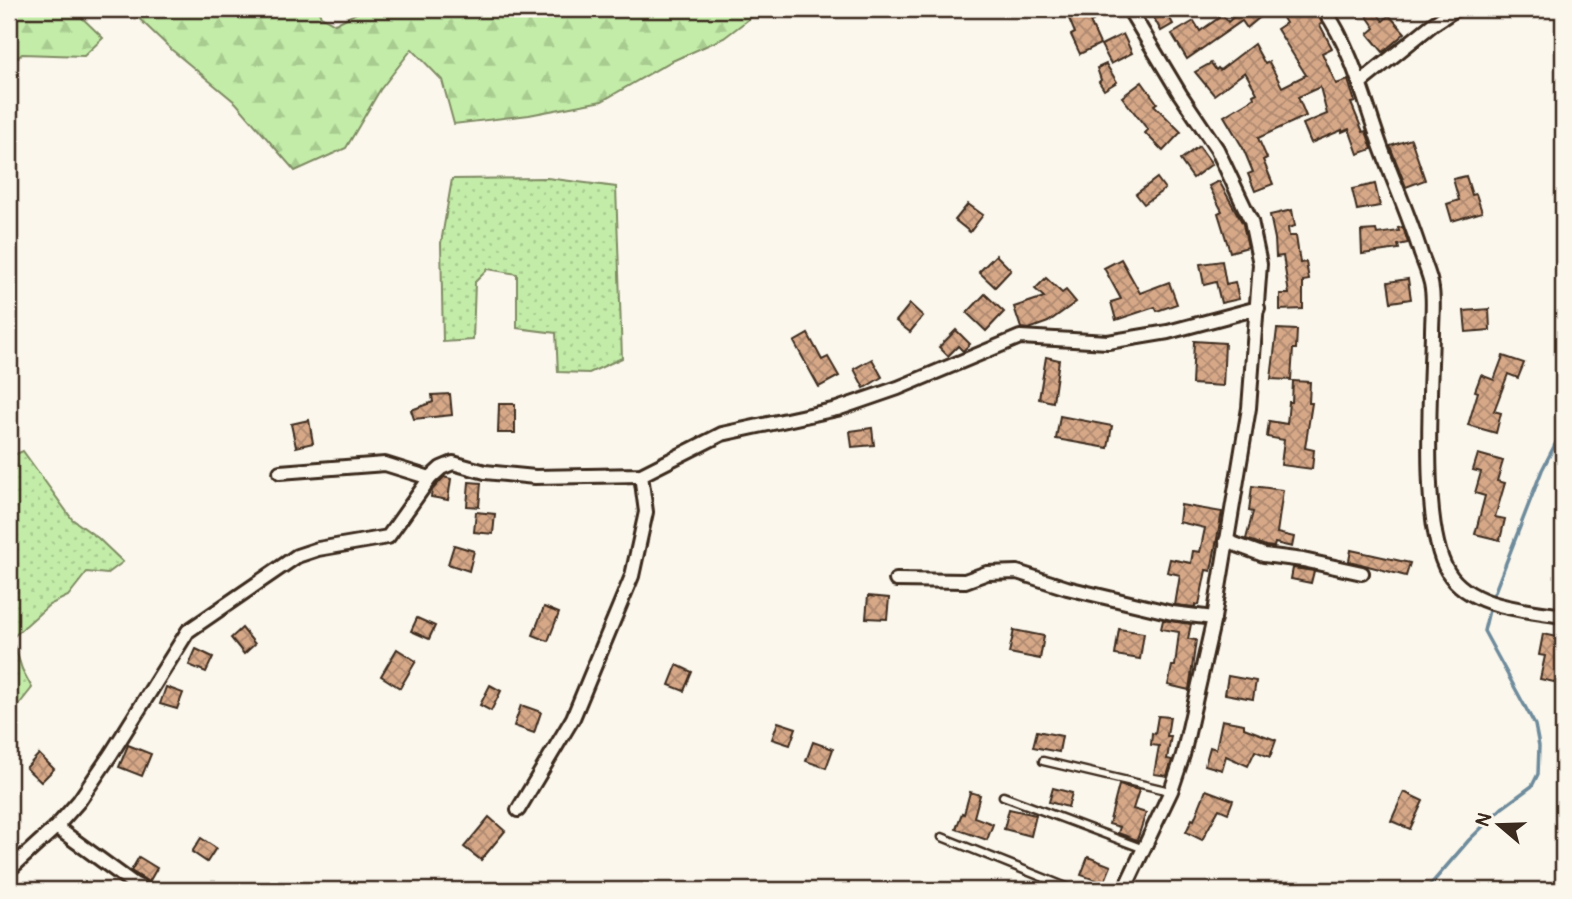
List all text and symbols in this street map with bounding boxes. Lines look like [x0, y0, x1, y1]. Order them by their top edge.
north arrow [1464, 790, 1534, 860]
text: N [1470, 810, 1497, 830]

